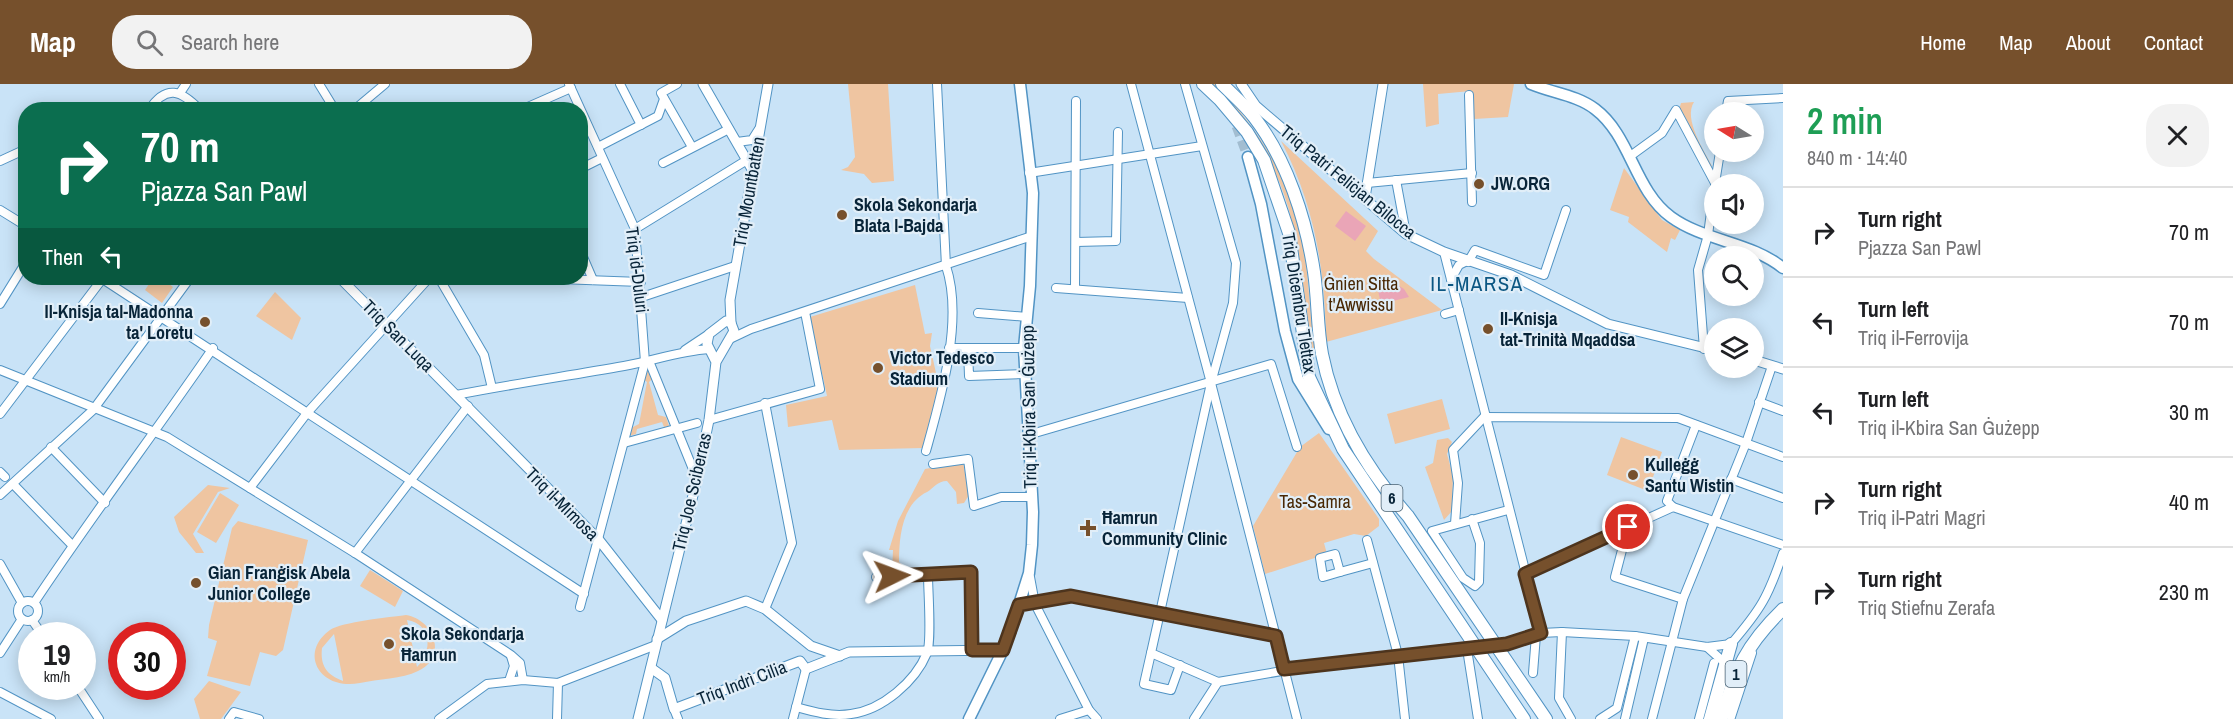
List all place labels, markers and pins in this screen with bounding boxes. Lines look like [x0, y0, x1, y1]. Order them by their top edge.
place label: JW.ORG [1491, 171, 1550, 196]
marker: JW.ORG [1472, 177, 1486, 191]
place label: Skola Sekondarja Blata l-Bajda [854, 192, 978, 238]
marker: Skola Sekondarja Blata l-Bajda [835, 208, 849, 222]
place label: Il-Knisja tal-Madonna ta' Loretu [45, 299, 194, 345]
place label: Il-Knisja tat-Trinità Mqaddsa [1500, 306, 1636, 352]
marker: Il-Knisja tal-Madonna ta' Loretu [198, 315, 212, 329]
marker: Il-Knisja tat-Trinità Mqaddsa [1481, 322, 1495, 336]
place label: Victor Tedesco Stadium [890, 345, 995, 391]
marker: Victor Tedesco Stadium [871, 361, 885, 375]
place label: Kulleġġ Santu Wistin [1645, 452, 1734, 498]
marker: Kulleġġ Santu Wistin [1626, 468, 1640, 482]
pin [1602, 501, 1653, 552]
place label: Ħamrun Community Clinic [1102, 505, 1227, 551]
marker: Ħamrun Community Clinic [1079, 519, 1097, 537]
place label: Gian Franġisk Abela Junior College [208, 560, 351, 606]
marker: Gian Franġisk Abela Junior College [189, 576, 203, 590]
place label: Skola Sekondarja Ħamrun [401, 621, 525, 667]
marker: Skola Sekondarja Ħamrun [382, 637, 396, 651]

